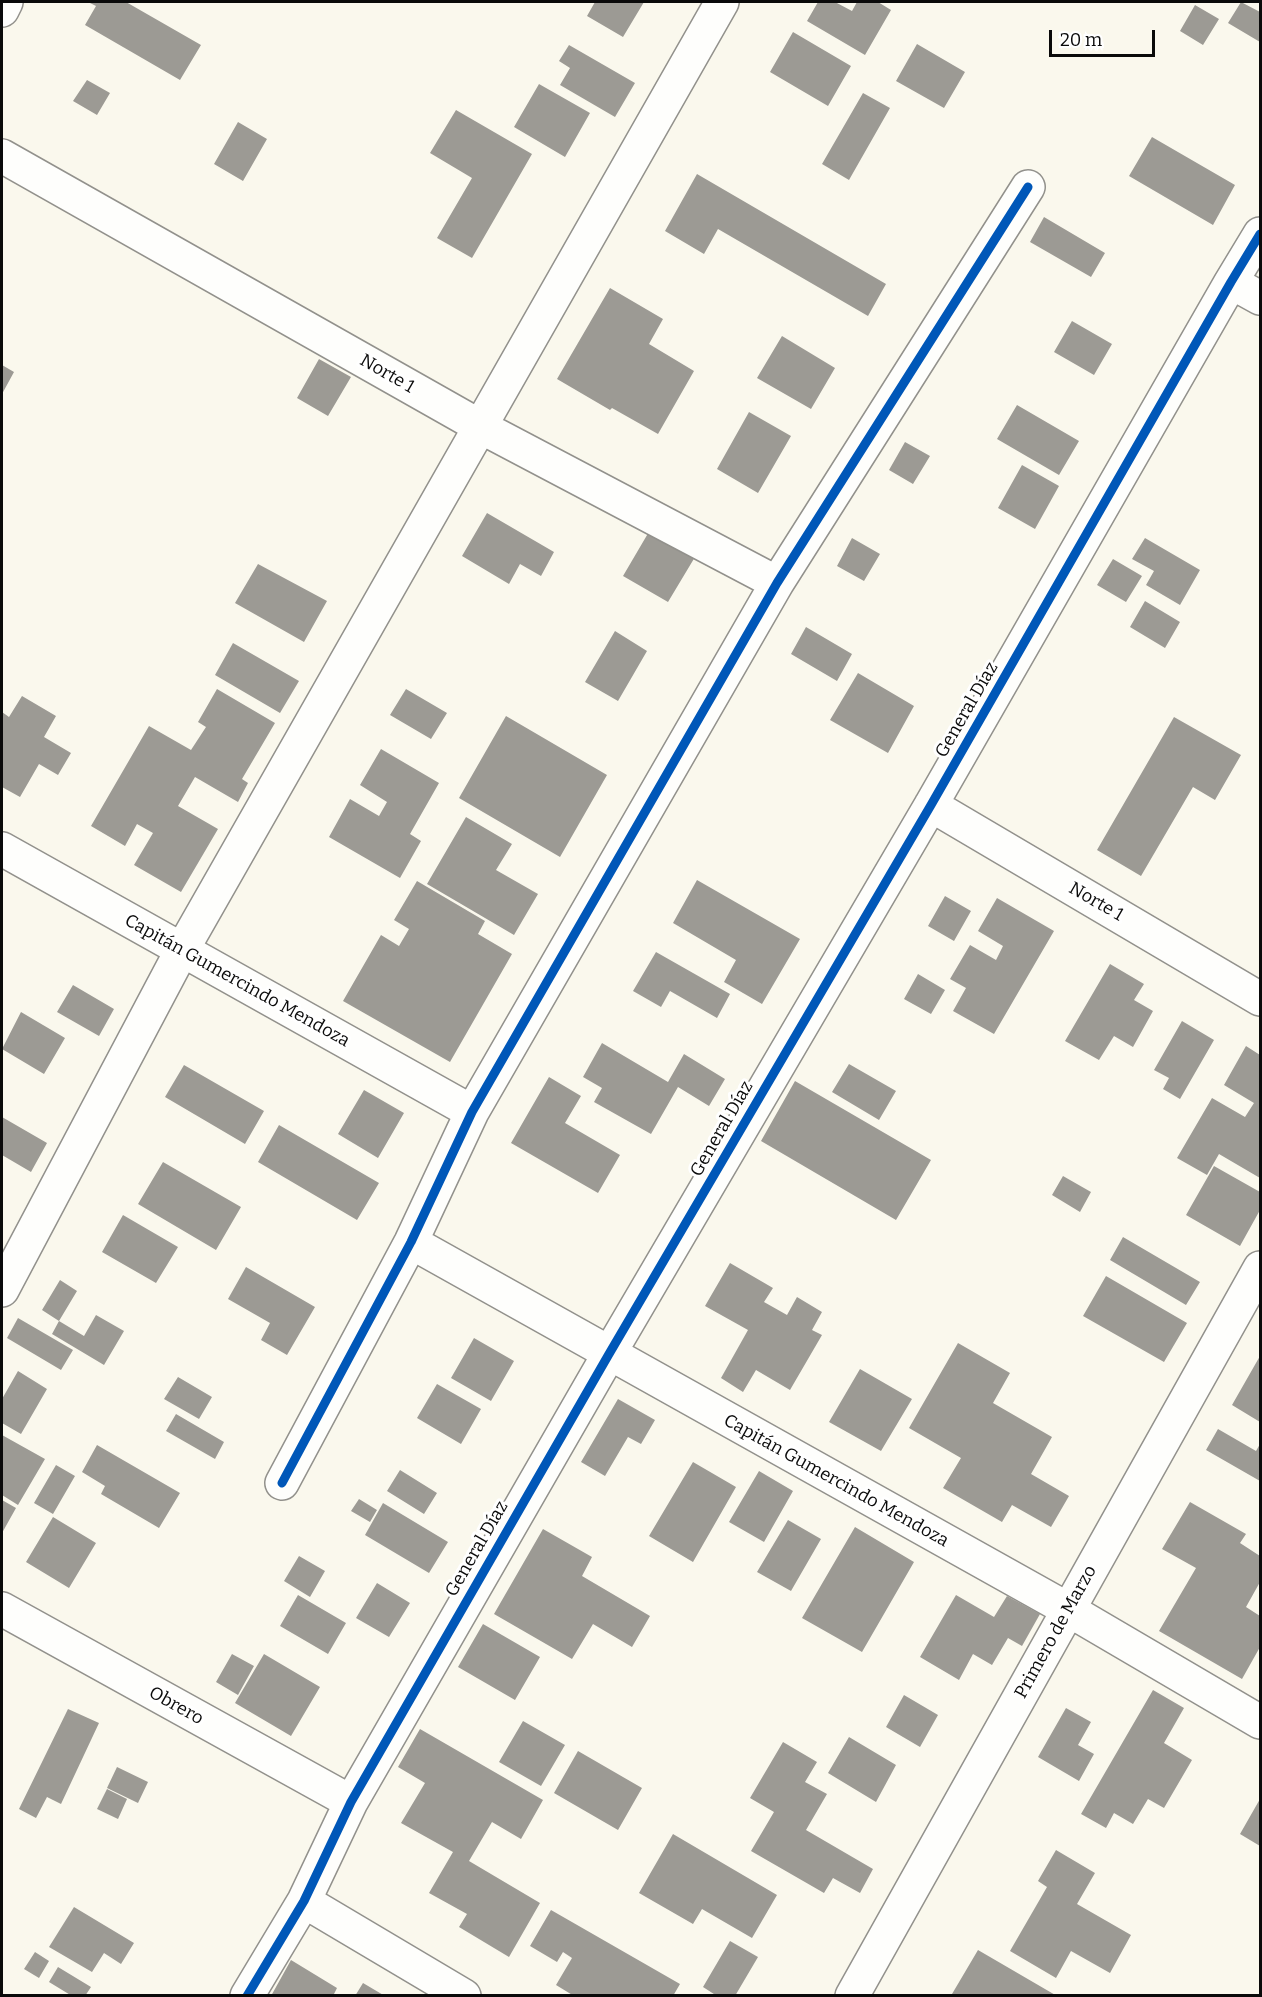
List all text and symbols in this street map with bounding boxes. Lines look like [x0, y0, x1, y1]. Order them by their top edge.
scale bar [1052, 18, 1158, 56]
text: 20 m [1060, 29, 1102, 51]
street label: Norte 1 [356, 350, 418, 398]
street label: General Díaz [931, 658, 1003, 762]
street label: Norte 1 [1065, 878, 1127, 926]
street label: Capitán Gumercindo Mendoza [121, 910, 353, 1052]
street label: General Díaz [686, 1077, 758, 1181]
street label: Capitán Gumercindo Mendoza [720, 1410, 952, 1552]
street label: General Díaz [441, 1497, 513, 1601]
street label: Primero de Marzo [1010, 1562, 1102, 1702]
street label: Obrero [145, 1682, 207, 1730]

